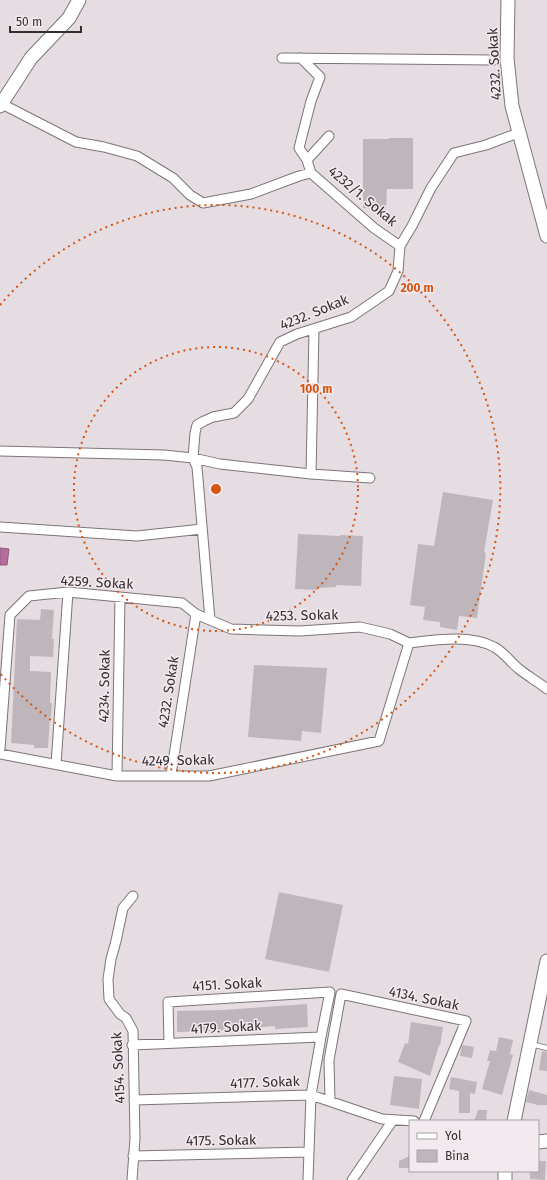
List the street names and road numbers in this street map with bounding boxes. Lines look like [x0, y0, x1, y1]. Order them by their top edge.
street label: 4232. Sokak [484, 27, 505, 101]
street label: 4232/1. Sokak [325, 163, 401, 231]
street label: 4232. Sokak [277, 291, 352, 334]
street label: 4259. Sokak [60, 572, 135, 593]
street label: 4253. Sokak [266, 606, 339, 625]
street label: 4234. Sokak [95, 649, 114, 723]
street label: 4232. Sokak [154, 654, 183, 729]
street label: 4249. Sokak [141, 751, 215, 770]
street label: 4151. Sokak [192, 974, 263, 995]
street label: 4134. Sokak [387, 983, 462, 1014]
street label: 4179. Sokak [190, 1017, 263, 1038]
street label: 4154. Sokak [108, 1031, 129, 1104]
street label: 4177. Sokak [230, 1073, 301, 1092]
street label: 4175. Sokak [186, 1131, 257, 1150]

